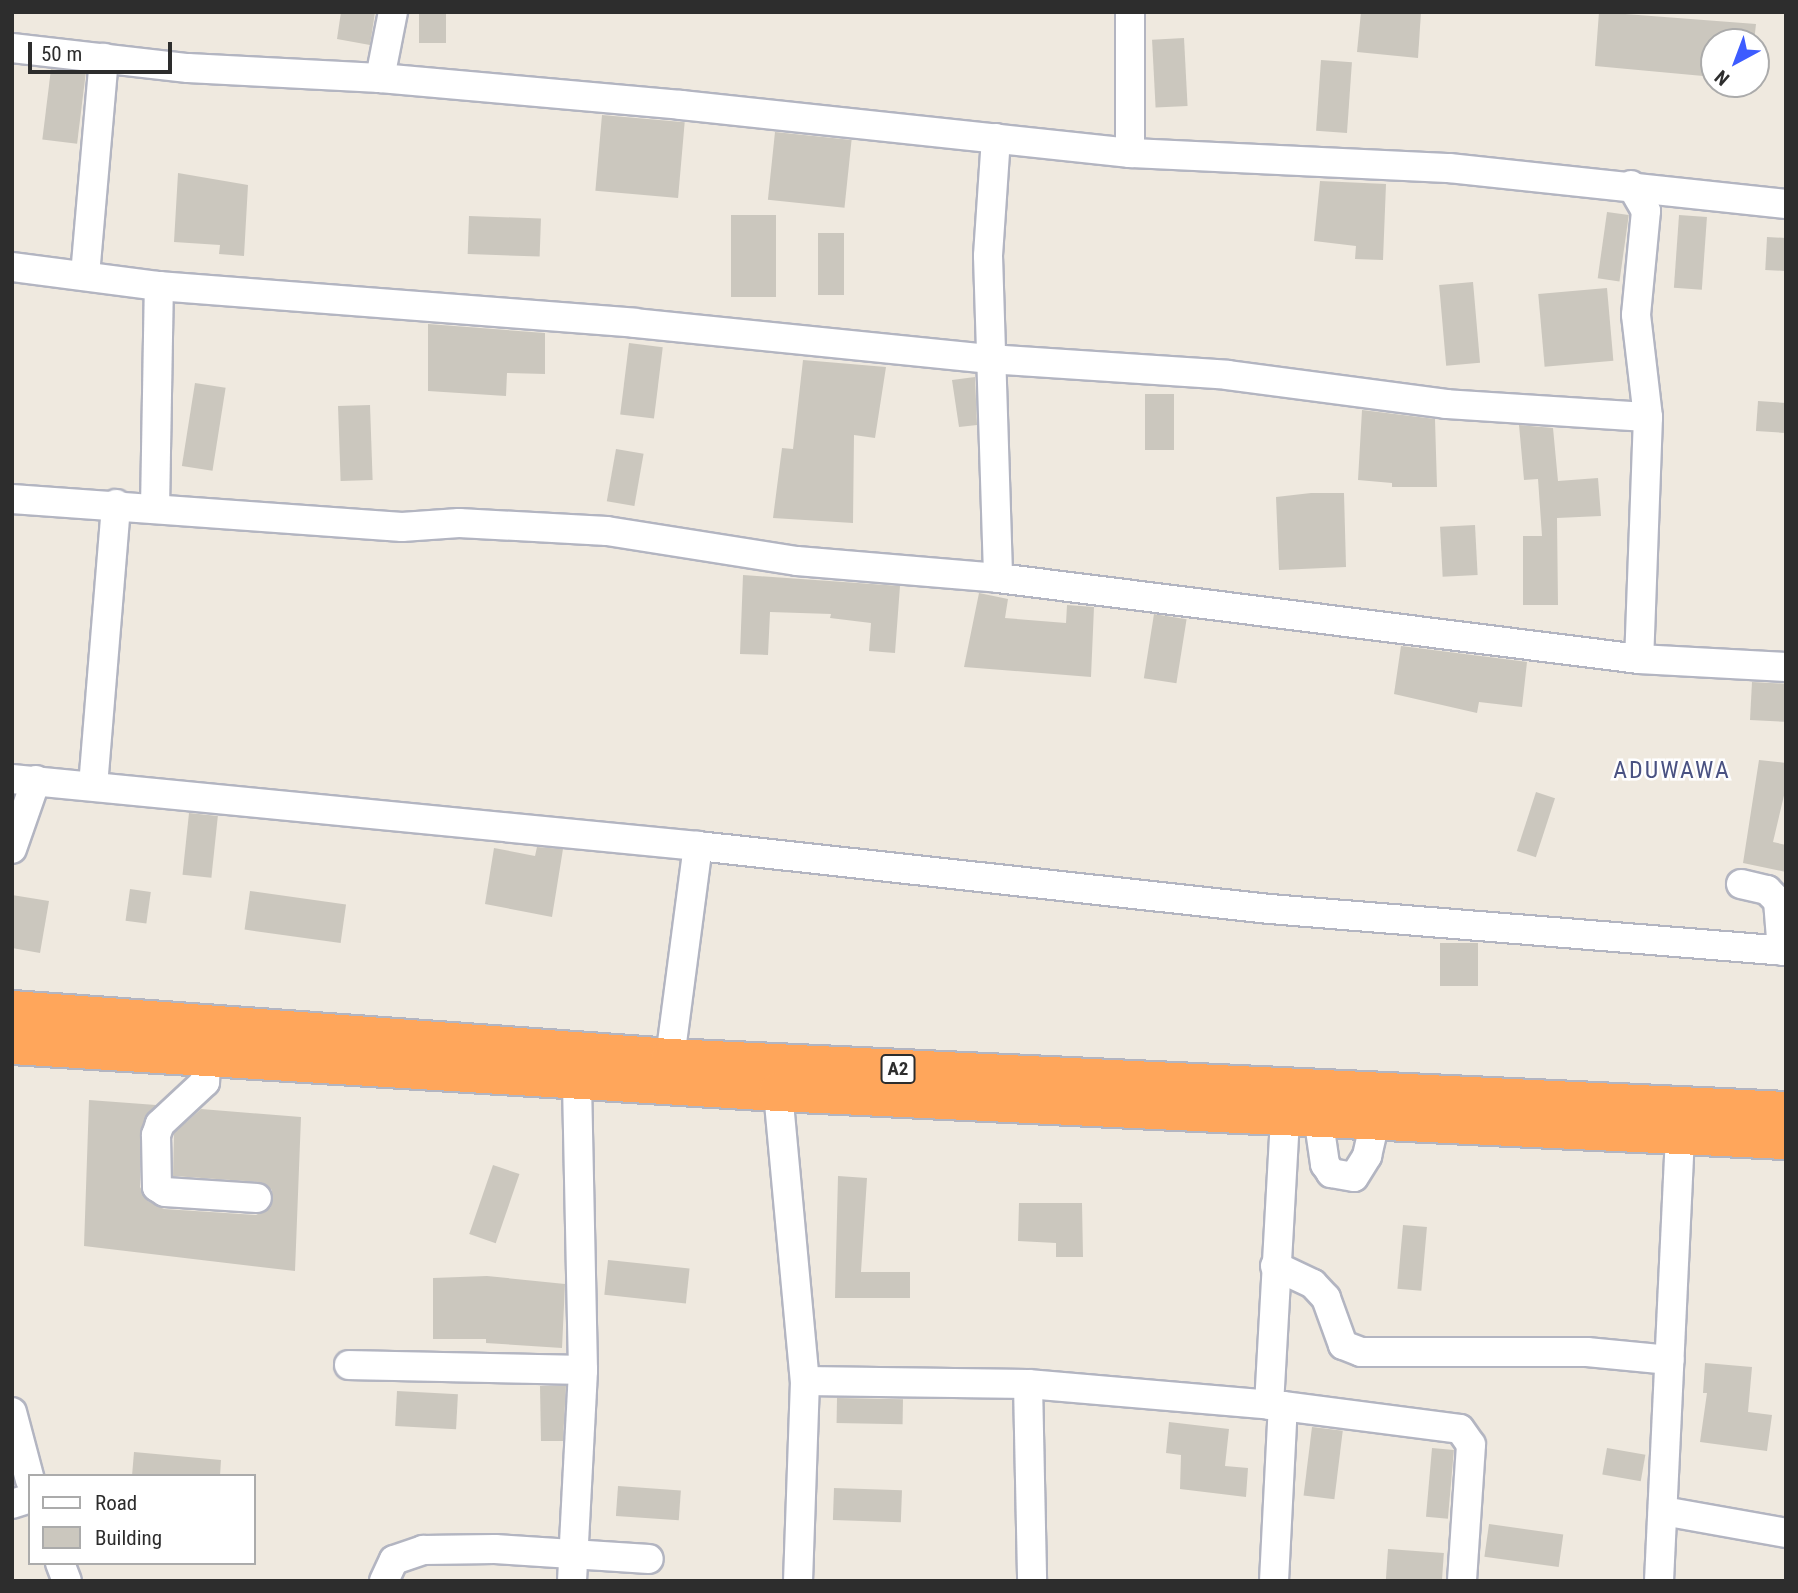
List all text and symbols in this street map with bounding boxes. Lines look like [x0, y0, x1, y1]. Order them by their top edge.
scale bar [32, 28, 175, 72]
north arrow [1700, 28, 1770, 98]
text: 50 m [41, 42, 82, 66]
text: N [1710, 65, 1734, 90]
district label: ADUWAWA [1614, 757, 1730, 785]
road number: A2 [880, 1054, 916, 1084]
legend [28, 1474, 256, 1565]
text: Road [95, 1491, 137, 1515]
text: Building [95, 1526, 162, 1550]

